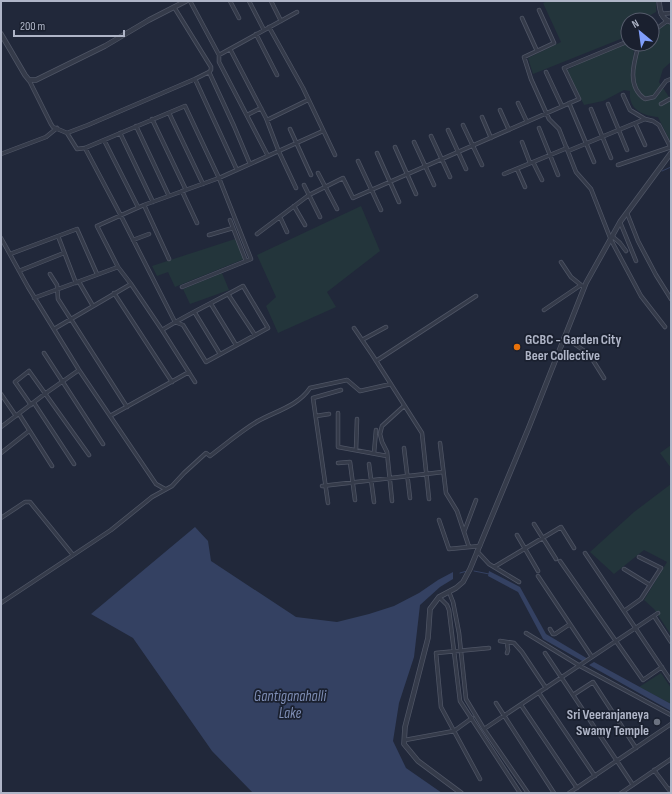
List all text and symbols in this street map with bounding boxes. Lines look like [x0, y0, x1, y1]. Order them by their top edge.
scale bar [14, 12, 124, 38]
north arrow [620, 12, 660, 52]
text: N [630, 17, 641, 31]
text: 200 m [20, 19, 46, 34]
place label: GCBC - Garden City Beer Collective [525, 331, 622, 364]
marker: GCBC - Garden City Beer Collective [512, 342, 522, 352]
water label: Gantiganahalli Lake [254, 687, 327, 723]
place label: Sri Veeranjaneya Swamy Temple [567, 706, 649, 739]
marker: Sri Veeranjaneya Swamy Temple [652, 717, 662, 727]

